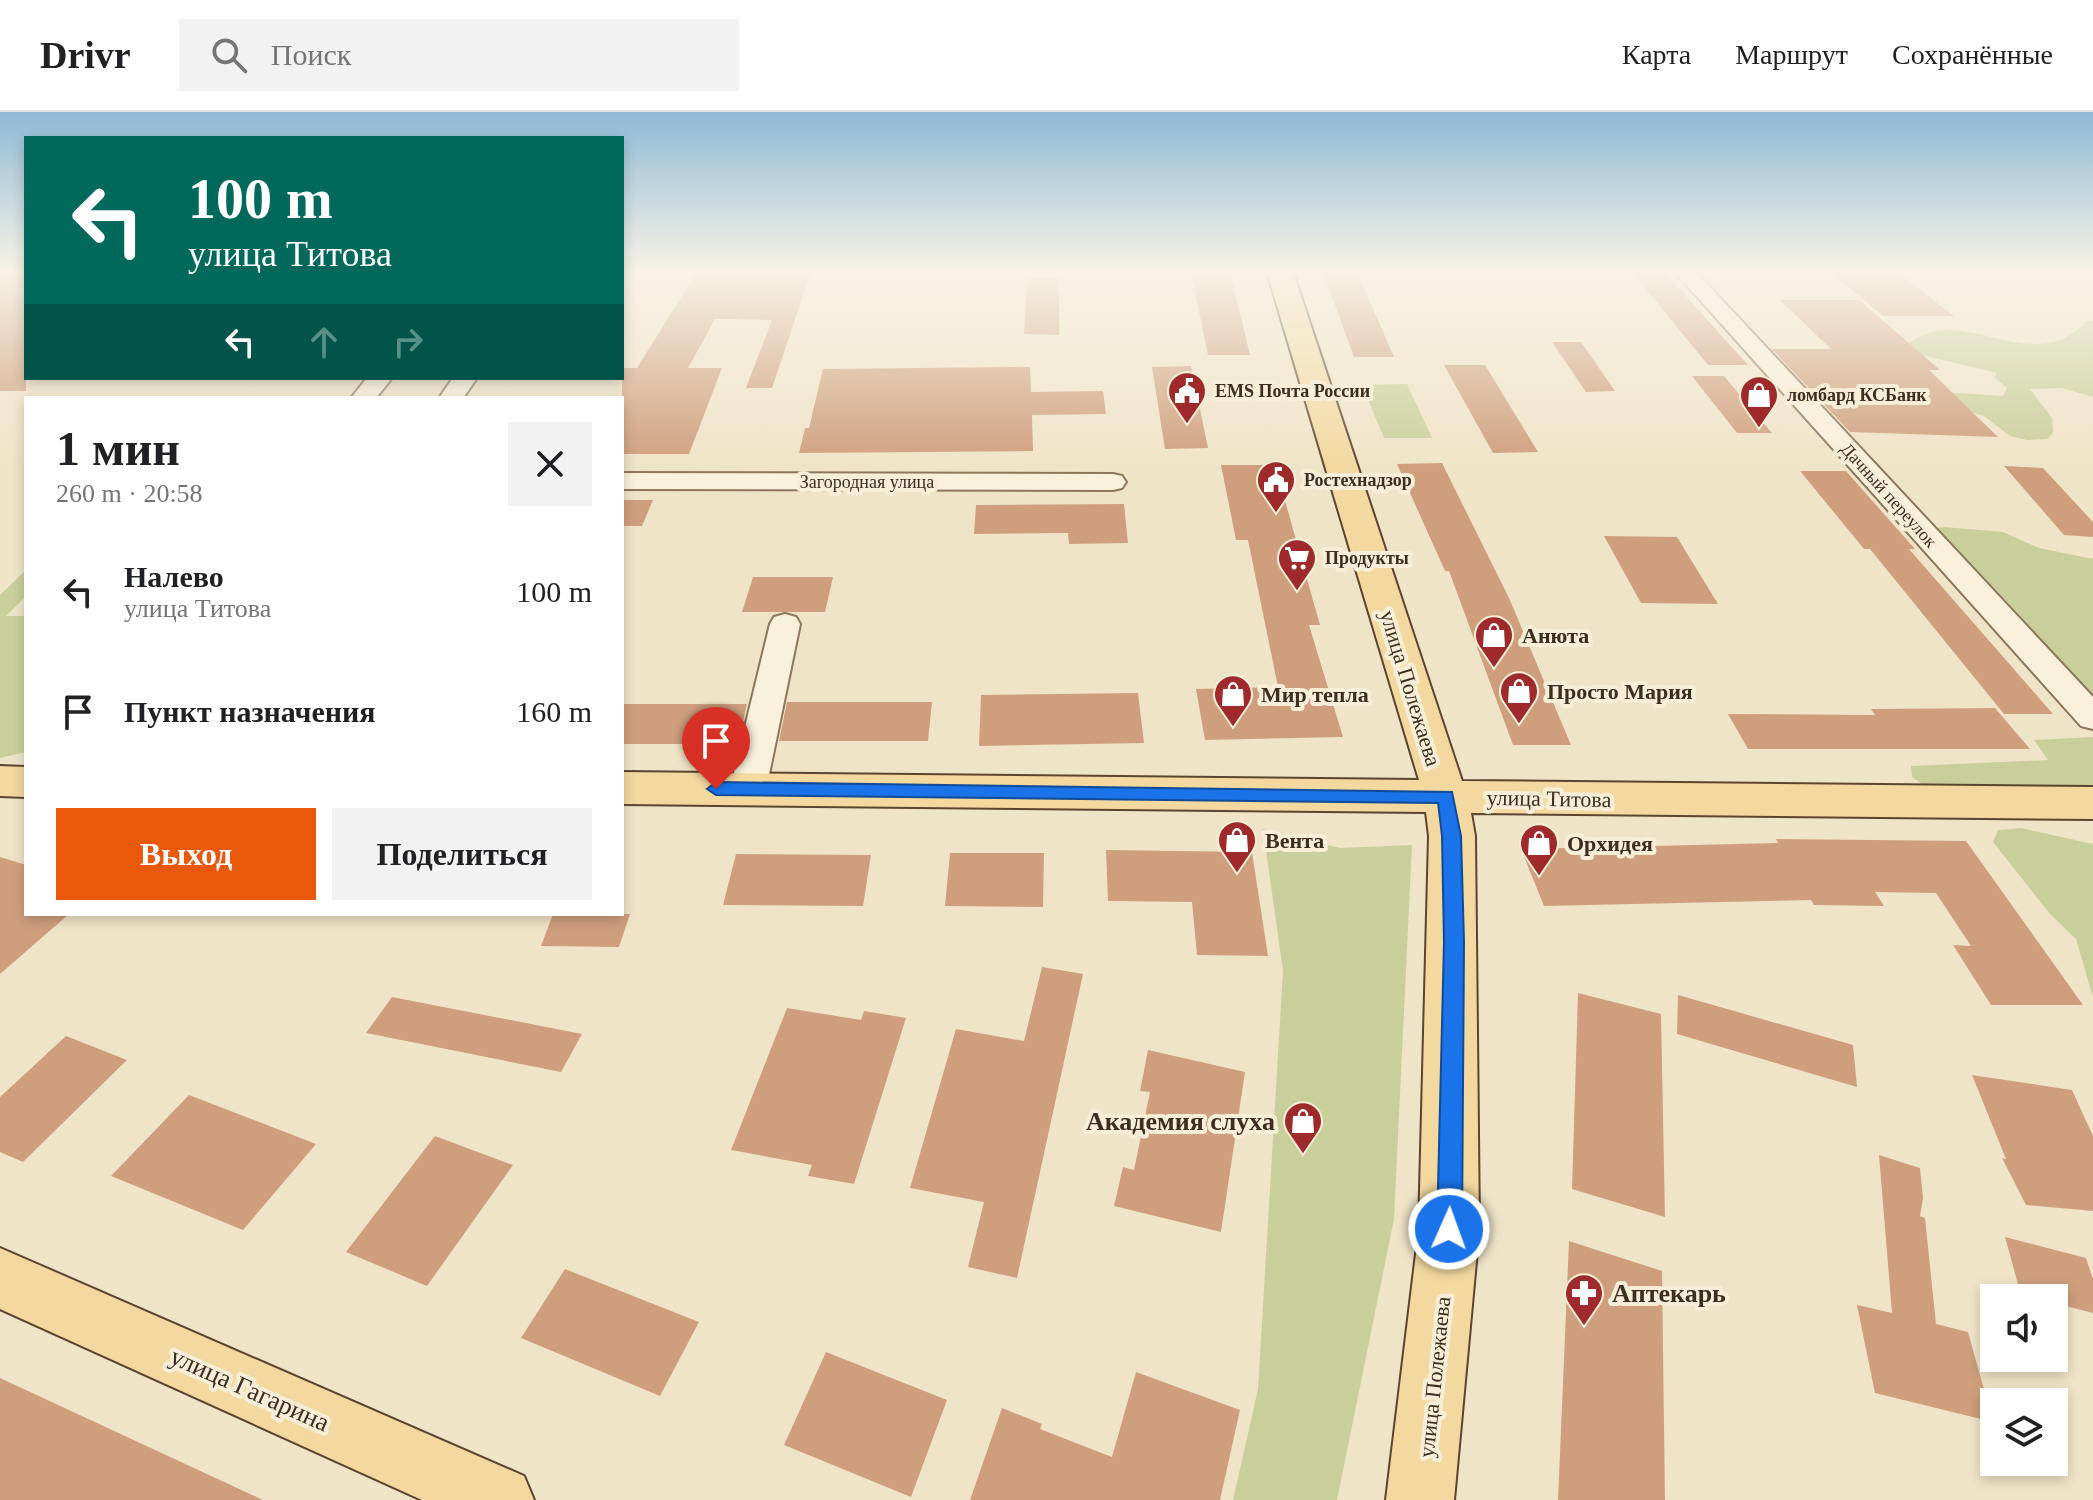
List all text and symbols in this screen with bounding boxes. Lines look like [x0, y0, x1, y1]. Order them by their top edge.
search box [179, 19, 739, 91]
icon: search [207, 33, 251, 77]
text: Drivr [40, 34, 131, 76]
text: Поиск [271, 38, 351, 71]
text: Карта [1622, 39, 1691, 70]
text: Маршрут [1735, 39, 1848, 70]
text: Сохранённые [1892, 39, 2053, 70]
icon: left [56, 168, 160, 272]
text: 100 m [188, 168, 333, 230]
text: улица Титова [188, 234, 392, 274]
icon: left [218, 320, 262, 364]
icon: ahead [302, 320, 346, 364]
icon: right [386, 320, 430, 364]
public building icon: EMS Почта России [1166, 370, 1208, 425]
shop icon: ломбард КСБанк [1738, 374, 1780, 429]
place label: EMS Почта России [1215, 381, 1370, 401]
place label: ломбард КСБанк [1787, 385, 1927, 405]
text: 1 мин [56, 422, 180, 475]
button: close [508, 422, 592, 506]
street label: Дачный переулок [1837, 439, 1941, 552]
public building icon: Ростехнадзор [1255, 459, 1297, 514]
place label: Ростехнадзор [1304, 470, 1412, 490]
street label: Загородная улица [800, 472, 934, 492]
text: 260 m · 20:58 [56, 479, 203, 508]
supermarket icon: Продукты [1276, 537, 1318, 592]
place label: Продукты [1325, 548, 1409, 568]
text: Налево [124, 560, 224, 593]
icon: left [56, 570, 100, 614]
text: 100 m [516, 575, 592, 608]
text: улица Титова [124, 594, 271, 623]
street label: улица Полежаева [1375, 607, 1446, 769]
shop icon: Анюта [1473, 614, 1515, 669]
place label: Анюта [1522, 623, 1589, 648]
shop icon: Просто Мария [1498, 670, 1540, 725]
shop icon: Мир тепла [1212, 673, 1254, 728]
place label: Просто Мария [1547, 679, 1693, 704]
place label: Мир тепла [1261, 682, 1369, 707]
icon: arrive [56, 690, 100, 734]
text: Пункт назначения [124, 695, 376, 728]
text: 160 m [516, 695, 592, 728]
pin [682, 707, 750, 789]
icon: arrive [694, 719, 738, 763]
street label: улица Титова [1486, 785, 1612, 812]
button: Выход [56, 808, 316, 900]
button: Поделиться [332, 808, 592, 900]
shop icon: Вента [1216, 819, 1258, 874]
shop icon: Орхидея [1518, 822, 1560, 877]
place label: Вента [1265, 828, 1324, 853]
place label: Орхидея [1567, 831, 1653, 856]
shop icon: Академия слуха [1282, 1100, 1324, 1155]
place label: Академия слуха [1086, 1107, 1275, 1136]
position arrow [1407, 1187, 1491, 1271]
pharmacy icon: Аптекарь [1563, 1272, 1605, 1327]
place label: Аптекарь [1612, 1279, 1726, 1308]
map controls [1980, 1284, 2068, 1476]
button: sound [1980, 1284, 2068, 1372]
street label: улица Полежаева [1414, 1295, 1455, 1459]
street label: улица Гагарина [166, 1341, 334, 1438]
button: layers [1980, 1388, 2068, 1476]

